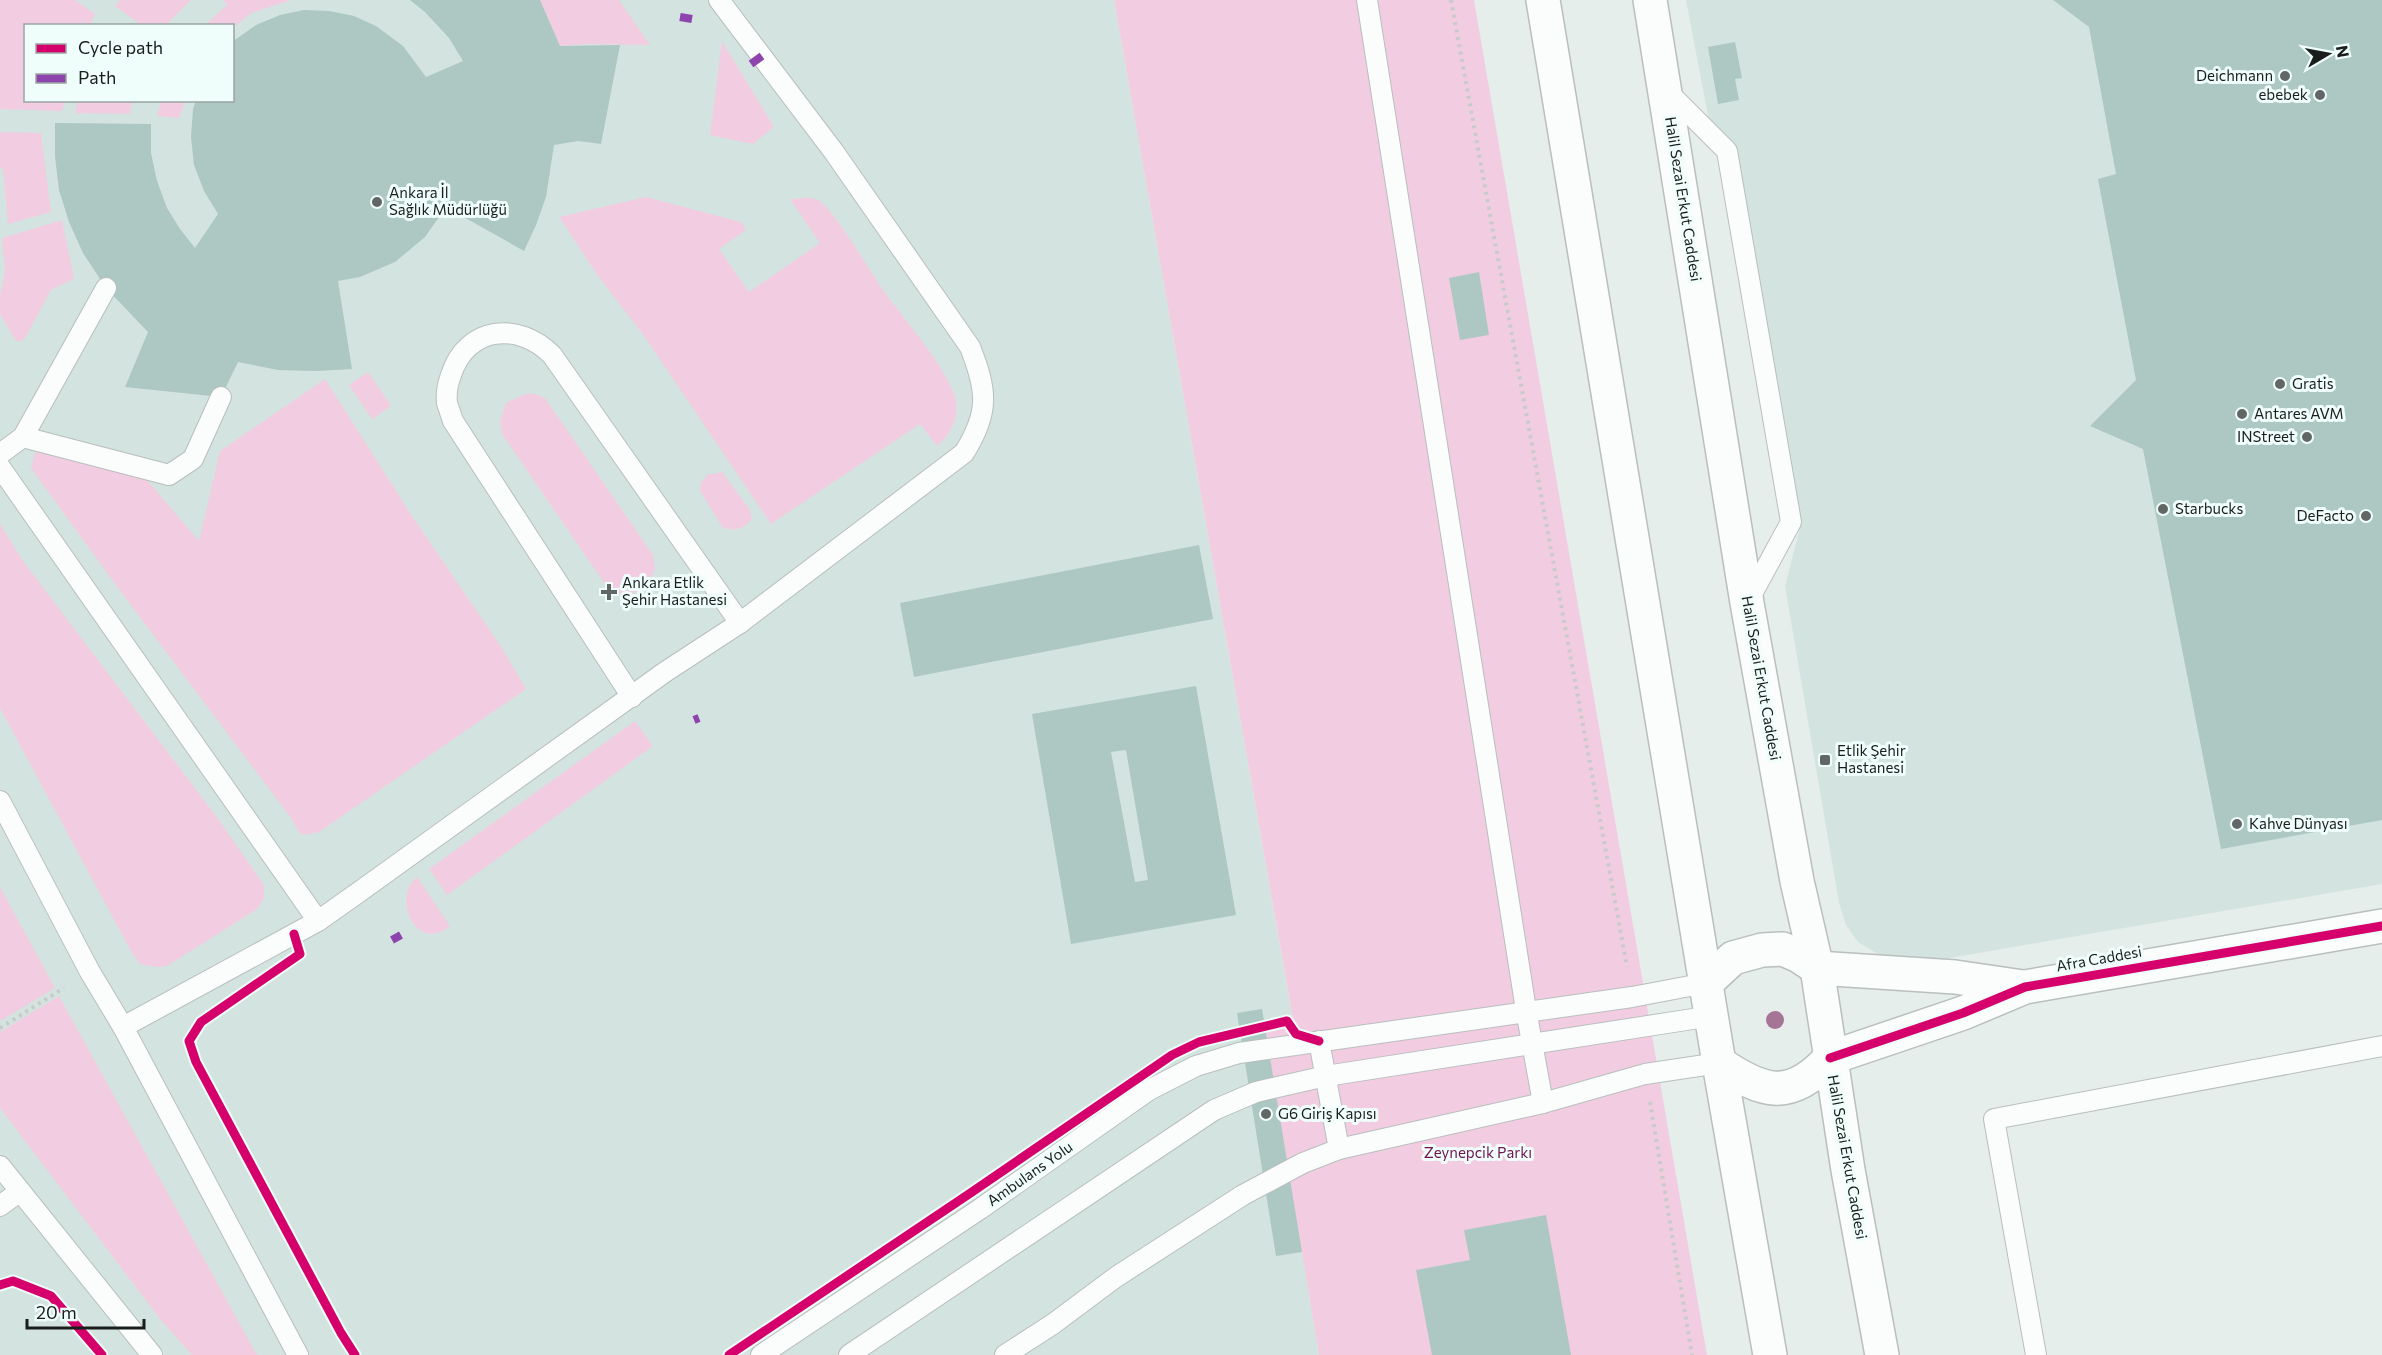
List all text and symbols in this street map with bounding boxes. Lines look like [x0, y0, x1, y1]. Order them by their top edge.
legend [24, 24, 234, 102]
north arrow [2298, 24, 2358, 84]
text: Cycle path [78, 36, 163, 58]
text: N [2333, 44, 2354, 59]
text: Path [78, 66, 116, 88]
place label: Deichmann [2196, 66, 2273, 84]
marker: Deichmann [2278, 69, 2292, 83]
place label: ebebek [2258, 85, 2308, 103]
marker: ebebek [2313, 88, 2327, 102]
street label: Halil Sezai Erkut Caddesi [1662, 115, 1706, 283]
place label: Ankara İl Sağlık Müdürlüğü [389, 183, 507, 218]
marker: Ankara İl Sağlık Müdürlüğü [370, 195, 384, 209]
place label: Gratis [2292, 374, 2334, 392]
marker: Gratis [2273, 377, 2287, 391]
place label: Antares AVM [2254, 404, 2344, 422]
marker: Antares AVM [2235, 407, 2249, 421]
place label: INStreet [2237, 427, 2295, 445]
marker: INStreet [2300, 430, 2314, 444]
place label: Starbucks [2175, 499, 2243, 517]
marker: Starbucks [2156, 502, 2170, 516]
place label: DeFacto [2296, 506, 2354, 524]
marker: DeFacto [2359, 509, 2373, 523]
place label: Ankara Etlik Şehir Hastanesi [622, 573, 727, 608]
marker: Ankara Etlik Şehir Hastanesi [600, 583, 618, 601]
street label: Halil Sezai Erkut Caddesi [1739, 594, 1785, 761]
place label: Etlik Şehir Hastanesi [1837, 741, 1906, 776]
marker: Etlik Şehir Hastanesi [1818, 753, 1832, 767]
place label: Kahve Dünyası [2249, 814, 2348, 832]
marker: Kahve Dünyası [2230, 817, 2244, 831]
street label: Afra Caddesi [2055, 942, 2143, 974]
street label: Halil Sezai Erkut Caddesi [1825, 1073, 1871, 1240]
place label: G6 Giriş Kapısı [1278, 1104, 1377, 1122]
marker: G6 Giriş Kapısı [1259, 1107, 1273, 1121]
street label: Ambulans Yolu [983, 1137, 1076, 1209]
park label: Zeynepcik Parkı [1424, 1143, 1532, 1161]
scale bar [27, 1292, 144, 1330]
text: 20 m [36, 1301, 77, 1323]

